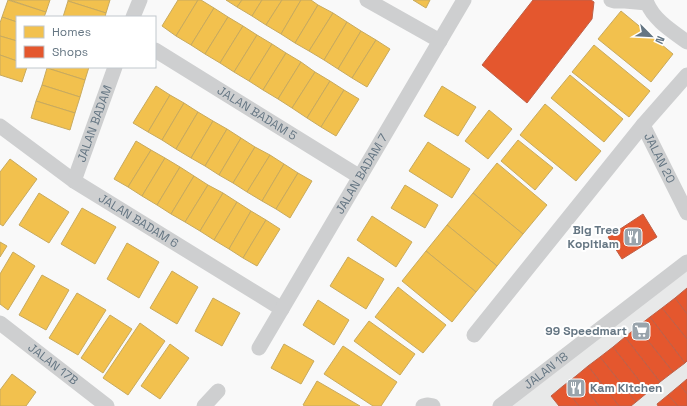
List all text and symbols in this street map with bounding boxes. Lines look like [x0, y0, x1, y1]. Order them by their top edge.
legend [16, 16, 156, 68]
north arrow [631, 16, 671, 56]
text: Homes [52, 24, 91, 40]
text: N [652, 34, 668, 46]
text: Shops [52, 44, 88, 60]
street label: JALAN BADAM 5 [214, 82, 300, 144]
street label: JALAN BADAM [73, 83, 116, 164]
street label: JALAN 20 [640, 130, 679, 186]
street label: JALAN BADAM 7 [332, 131, 392, 217]
street label: JALAN BADAM 6 [96, 190, 182, 251]
place label: Big Tree Kopitiam [568, 222, 619, 252]
restaurant icon: Big Tree Kopitiam [622, 226, 644, 248]
supermarket icon: 99 Speedmart [630, 320, 652, 342]
place label: 99 Speedmart [545, 323, 627, 339]
street label: JALAN 17B [25, 340, 81, 389]
street label: JALAN 18 [520, 348, 571, 393]
restaurant icon: Kam Kitchen [565, 377, 587, 399]
place label: Kam Kitchen [590, 380, 662, 396]

